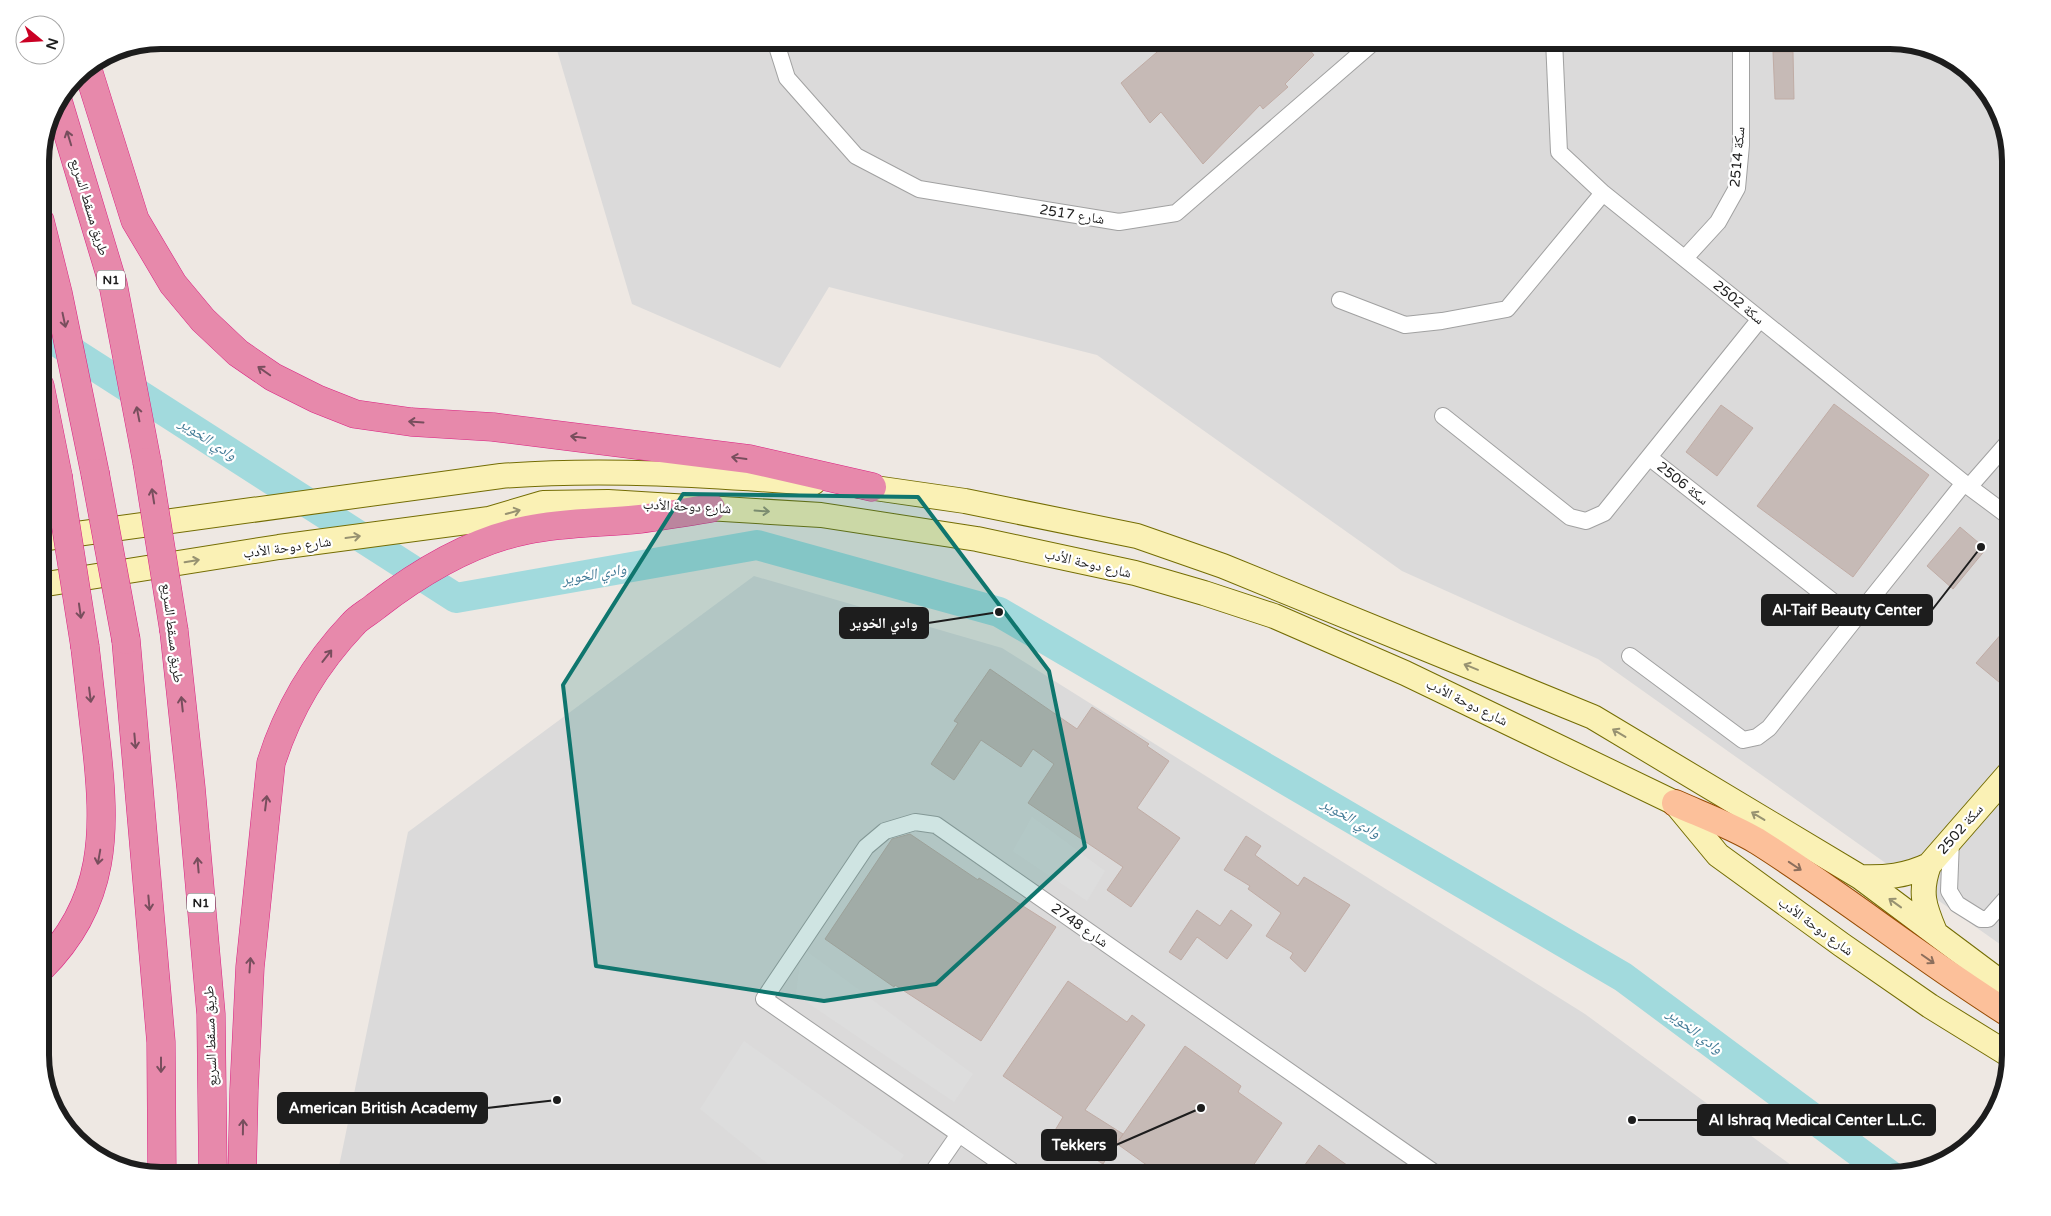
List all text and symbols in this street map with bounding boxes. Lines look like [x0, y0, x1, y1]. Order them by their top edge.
north arrow [15, 15, 65, 65]
text: N [42, 36, 62, 52]
street label: سكة 2514 [1726, 126, 1749, 188]
one-way arrow [64, 131, 74, 147]
street label: طريق مسقط السريع [66, 157, 112, 258]
street label: 2517 شارع [1038, 201, 1106, 229]
road number: N1 [97, 270, 125, 290]
street label: 2502 سكة [1710, 277, 1768, 328]
one-way arrow [60, 311, 69, 327]
one-way arrow [257, 366, 271, 376]
one-way arrow [133, 407, 142, 423]
water label: وادي الخوير [173, 413, 240, 467]
one-way arrow [408, 418, 424, 427]
one-way arrow [570, 432, 586, 442]
one-way arrow [731, 453, 747, 463]
street label: سكة 2506 [1654, 458, 1712, 509]
one-way arrow [147, 489, 157, 505]
street label: شارع دوحة الأدب [642, 496, 732, 518]
one-way arrow [505, 506, 521, 516]
one-way arrow [754, 506, 770, 516]
one-way arrow [345, 532, 361, 542]
street label: شارع دوحة الأدب [242, 533, 332, 563]
street label: شارع دوحة الأدب [1043, 545, 1133, 583]
one-way arrow [184, 556, 200, 566]
water label: وادي الخوير [559, 559, 628, 591]
street label: طريق مسقط السريع [157, 582, 187, 684]
callout: Al-Taif Beauty Center [1762, 595, 1932, 625]
text: Al-Taif Beauty Center [1772, 601, 1922, 620]
one-way arrow [75, 603, 85, 619]
callout: وادي الخوير [840, 608, 928, 638]
text: وادي الخوير [849, 614, 918, 635]
one-way arrow [322, 649, 332, 663]
one-way arrow [1464, 661, 1479, 671]
street label: شارع دوحة الأدب [1423, 675, 1510, 730]
one-way arrow [85, 687, 95, 703]
one-way arrow [177, 696, 187, 712]
one-way arrow [1612, 727, 1626, 737]
one-way arrow [130, 733, 140, 749]
water label: وادي الخوير [1316, 793, 1384, 844]
one-way arrow [261, 796, 271, 812]
street label: سكة 2502 [1934, 801, 1987, 858]
one-way arrow [1752, 811, 1766, 821]
one-way arrow [93, 849, 103, 865]
one-way arrow [193, 858, 203, 874]
one-way arrow [1787, 862, 1801, 872]
street label: شارع دوحة الأدب [1774, 893, 1857, 960]
road number: N1 [187, 894, 215, 912]
one-way arrow [144, 895, 154, 911]
one-way arrow [1888, 898, 1902, 908]
street label: شارع 2748 [1047, 900, 1111, 952]
one-way arrow [1921, 954, 1935, 964]
one-way arrow [245, 957, 255, 973]
street label: طريق مسقط السريع [200, 985, 222, 1087]
water label: وادي الخوير [1661, 1004, 1726, 1060]
one-way arrow [156, 1056, 166, 1073]
callout: American British Academy [278, 1093, 487, 1123]
text: American British Academy [289, 1099, 477, 1118]
callout: Al Ishraq Medical Center L.L.C. [1698, 1105, 1935, 1135]
text: Al Ishraq Medical Center L.L.C. [1708, 1111, 1926, 1130]
one-way arrow [238, 1120, 248, 1136]
callout: Tekkers [1042, 1130, 1116, 1160]
text: Tekkers [1051, 1136, 1106, 1154]

